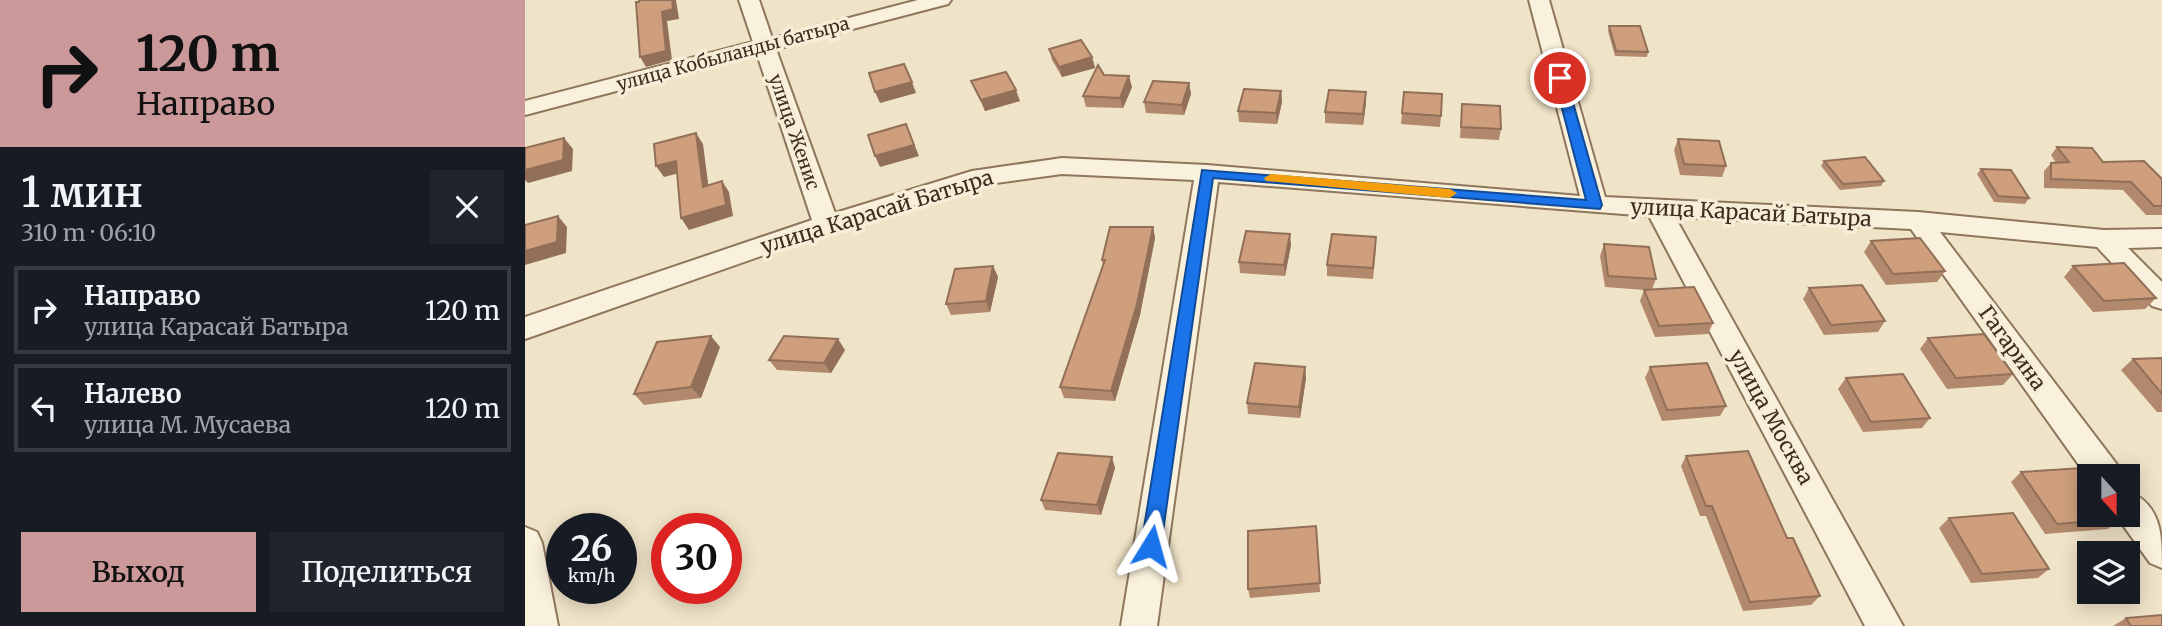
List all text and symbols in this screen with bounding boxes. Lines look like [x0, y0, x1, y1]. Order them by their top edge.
street label: улица Кобыланды батыра [614, 11, 852, 96]
text: 120 m [136, 23, 280, 84]
icon: right [21, 28, 112, 119]
pin [1530, 48, 1590, 108]
icon: arrive [1541, 59, 1579, 97]
street label: улица Женис [764, 71, 825, 193]
text: Направо [136, 84, 275, 124]
street label: улица Карасай Батыра [757, 163, 996, 260]
text: 1 мин [21, 166, 143, 218]
button: close [430, 170, 504, 244]
street label: улица Карасай Батыра [1630, 193, 1872, 232]
text: 310 m · 06:10 [21, 218, 156, 247]
text: Направо [84, 279, 201, 312]
icon: right [25, 291, 63, 329]
text: 120 m [425, 294, 500, 327]
street label: Гагарина [1973, 300, 2052, 395]
text: улица Карасай Батыра [84, 312, 349, 341]
street label: улица Москва [1723, 344, 1820, 489]
text: Налево [84, 377, 182, 410]
icon: left [25, 389, 63, 427]
text: 120 m [425, 392, 500, 425]
text: улица М. Мусаева [84, 410, 291, 439]
north arrow [2077, 464, 2140, 527]
map controls [2077, 464, 2140, 604]
position arrow [1114, 509, 1188, 583]
speed limit sign: 30 [651, 513, 742, 604]
text: 26 [571, 527, 612, 571]
button: Выход [21, 532, 256, 612]
button: Поделиться [270, 532, 504, 612]
button: layers [2077, 541, 2140, 604]
text: km/h [568, 564, 615, 587]

